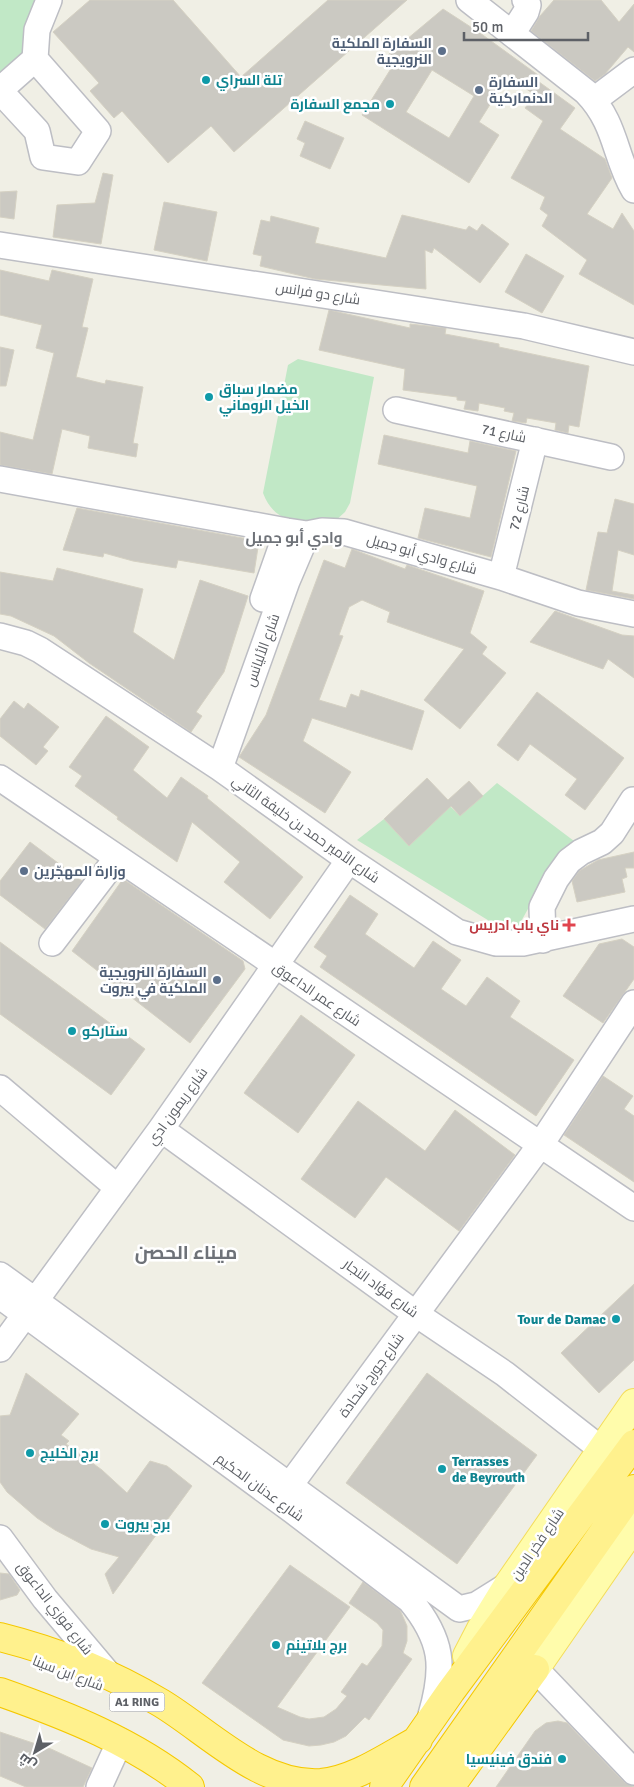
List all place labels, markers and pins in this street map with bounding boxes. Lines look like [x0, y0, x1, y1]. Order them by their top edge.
place label: السفارة الملكية النرويجية [332, 35, 432, 68]
marker: السفارة الملكية النرويجية [436, 45, 448, 57]
place label: تلة السراي [216, 72, 283, 91]
marker: تلة السراي [200, 74, 212, 86]
place label: السفارة الدنماركية [489, 74, 553, 107]
marker: السفارة الدنماركية [473, 84, 485, 96]
place label: مجمع السفارة [291, 96, 380, 114]
marker: مجمع السفارة [384, 98, 396, 110]
place label: مضمار سباق الخيل الروماني [219, 381, 309, 417]
marker: مضمار سباق الخيل الروماني [203, 391, 215, 403]
place label: وزارة المهجّرين [34, 863, 126, 880]
marker: وزارة المهجّرين [18, 865, 30, 877]
place label: ناي باب ادريس [469, 917, 559, 936]
marker: ناي باب ادريس [563, 919, 575, 931]
place label: السفارة النرويجية الملكية في بيروت [99, 964, 207, 1000]
marker: السفارة النرويجية الملكية في بيروت [211, 974, 223, 986]
place label: ستاركو [82, 1023, 128, 1040]
marker: ستاركو [66, 1025, 78, 1037]
place label: Tour de Damac [517, 1311, 606, 1328]
marker: Tour de Damac [610, 1313, 622, 1325]
place label: برج الخليج [40, 1445, 99, 1463]
marker: برج الخليج [24, 1447, 36, 1459]
place label: Terrasses de Beyrouth [452, 1453, 526, 1486]
marker: Terrasses de Beyrouth [436, 1463, 448, 1475]
place label: برج بيروت [115, 1516, 170, 1534]
marker: برج بيروت [99, 1518, 111, 1530]
place label: برج بلاتينم [286, 1637, 347, 1655]
marker: برج بلاتينم [270, 1639, 282, 1651]
place label: فندق فينيسيا [466, 1751, 552, 1768]
marker: فندق فينيسيا [556, 1753, 568, 1765]

